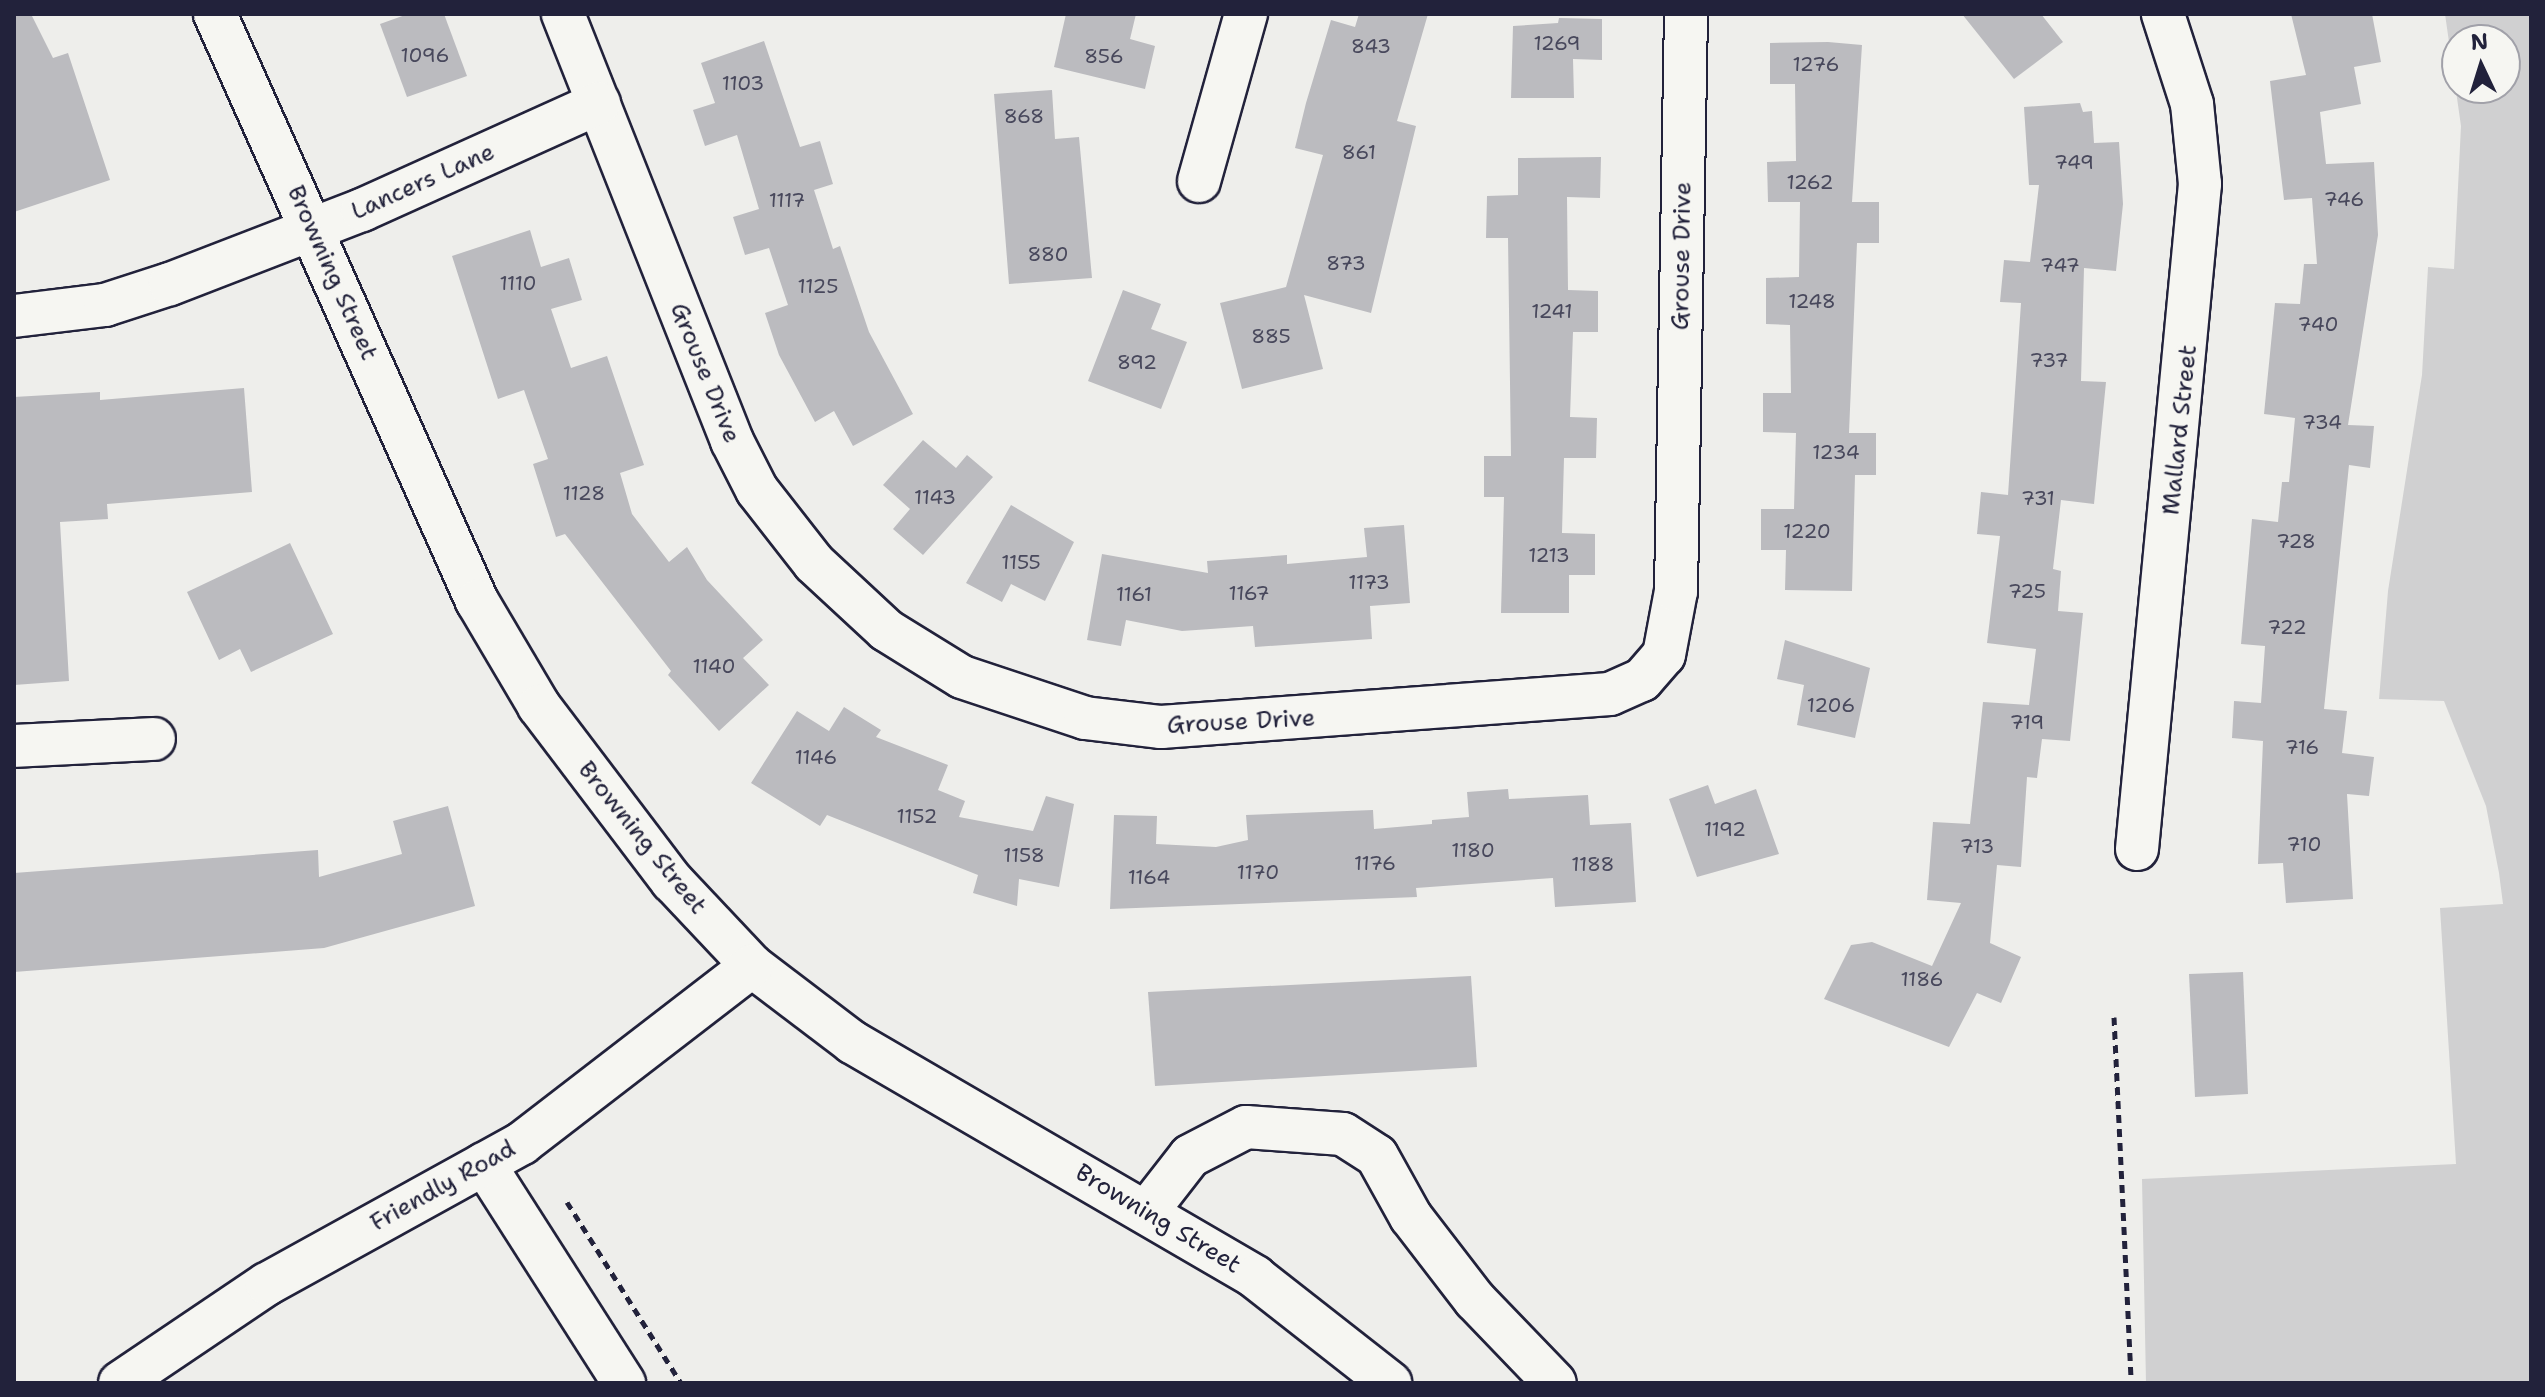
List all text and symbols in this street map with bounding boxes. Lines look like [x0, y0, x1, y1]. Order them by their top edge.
north arrow [2441, 24, 2521, 104]
text: N [2470, 26, 2489, 57]
house number: 1269 [1534, 31, 1580, 55]
house number: 843 [1351, 34, 1391, 58]
house number: 1096 [401, 43, 449, 67]
house number: 856 [1084, 44, 1124, 68]
house number: 1276 [1792, 52, 1840, 76]
house number: 1103 [722, 71, 764, 95]
house number: 868 [1004, 104, 1044, 128]
street label: Lancers Lane [347, 138, 499, 226]
house number: 861 [1342, 140, 1376, 164]
house number: 749 [2054, 150, 2094, 174]
house number: 1262 [1786, 170, 1834, 194]
street label: Browning Street [281, 181, 383, 365]
street label: Grouse Drive [1666, 181, 1698, 331]
house number: 746 [2324, 187, 2364, 211]
house number: 1117 [769, 188, 805, 212]
house number: 880 [1027, 242, 1069, 266]
house number: 873 [1326, 251, 1366, 275]
house number: 747 [2040, 253, 2080, 277]
house number: 1110 [499, 271, 537, 295]
house number: 1125 [798, 274, 838, 298]
house number: 1248 [1788, 289, 1836, 313]
street label: Grouse Drive [664, 299, 746, 447]
house number: 1241 [1531, 299, 1573, 323]
house number: 740 [2298, 312, 2338, 336]
house number: 885 [1251, 324, 1291, 348]
street label: Mallard Street [2157, 343, 2203, 517]
house number: 737 [2030, 348, 2068, 372]
house number: 892 [1117, 350, 1157, 374]
house number: 734 [2302, 410, 2342, 434]
house number: 1234 [1812, 440, 1860, 464]
house number: 1128 [563, 481, 605, 505]
house number: 1143 [914, 485, 956, 509]
house number: 731 [2021, 486, 2055, 510]
house number: 1220 [1783, 519, 1831, 543]
house number: 728 [2276, 529, 2316, 553]
house number: 1213 [1528, 543, 1570, 567]
house number: 1155 [1001, 550, 1041, 574]
house number: 1173 [1348, 570, 1390, 594]
house number: 725 [2008, 579, 2046, 603]
house number: 1167 [1228, 581, 1270, 605]
house number: 1161 [1116, 582, 1152, 606]
house number: 722 [2267, 615, 2307, 639]
house number: 1140 [693, 654, 735, 678]
house number: 1206 [1807, 693, 1855, 717]
street label: Grouse Drive [1166, 704, 1316, 740]
house number: 719 [2010, 710, 2044, 734]
house number: 716 [2285, 735, 2319, 759]
house number: 1146 [795, 745, 837, 769]
street label: Browning Street [572, 756, 712, 920]
house number: 1152 [897, 804, 937, 828]
house number: 1192 [1704, 817, 1746, 841]
house number: 710 [2287, 832, 2321, 856]
house number: 713 [1960, 834, 1994, 858]
house number: 1180 [1451, 838, 1495, 862]
house number: 1158 [1003, 843, 1045, 867]
house number: 1176 [1354, 851, 1396, 875]
house number: 1188 [1571, 852, 1615, 876]
house number: 1170 [1237, 860, 1279, 884]
house number: 1164 [1128, 865, 1170, 889]
house number: 1186 [1900, 967, 1944, 991]
street label: Friendly Road [365, 1134, 521, 1238]
street label: Browning Street [1070, 1158, 1246, 1280]

